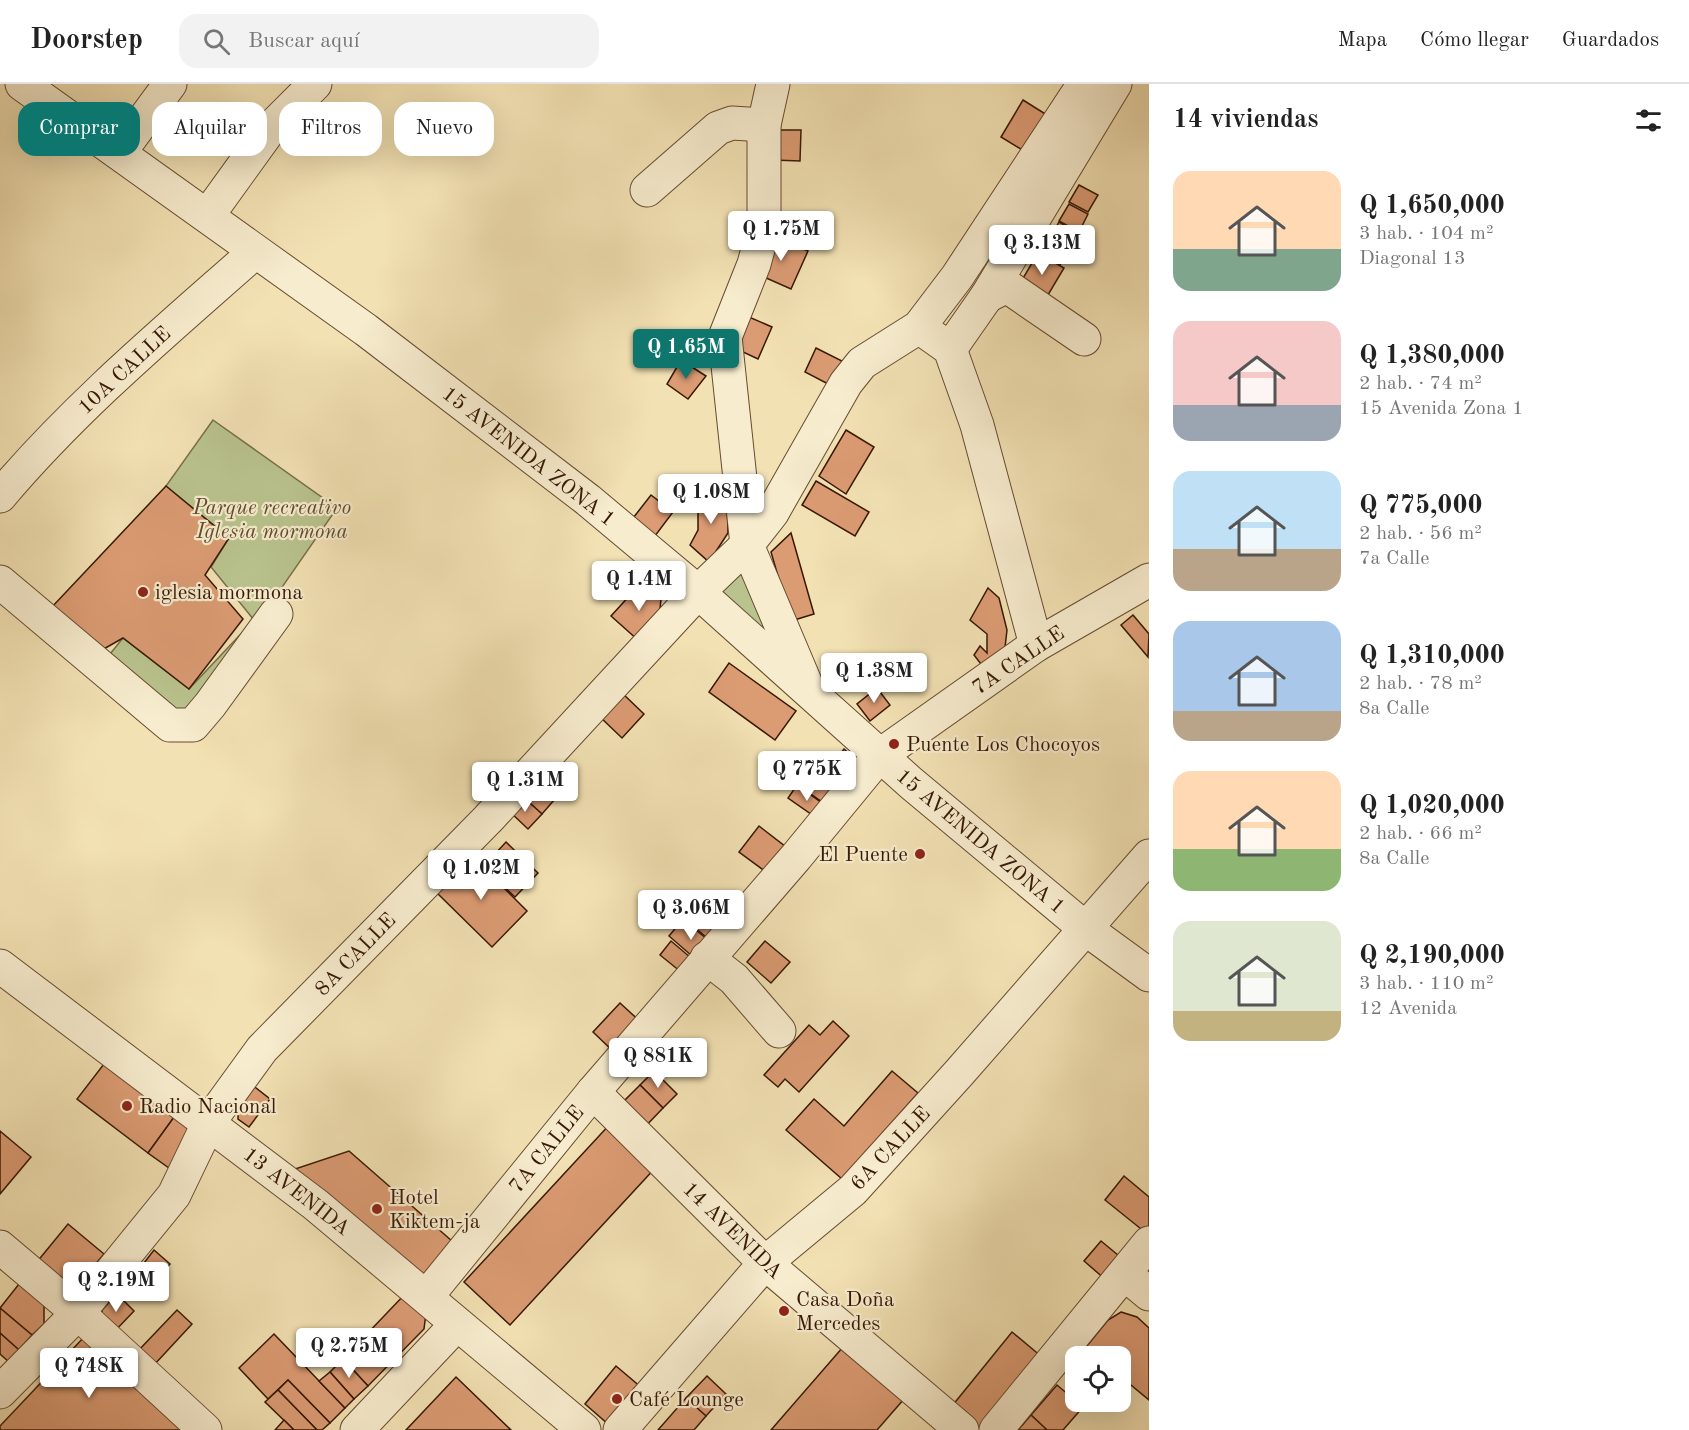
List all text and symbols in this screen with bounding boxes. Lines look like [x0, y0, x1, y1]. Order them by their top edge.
search box [179, 14, 599, 68]
icon: search [200, 25, 233, 58]
text: Doorstep [30, 27, 143, 55]
text: Buscar aquí [248, 30, 360, 52]
text: Mapa [1338, 30, 1387, 51]
text: Cómo llegar [1420, 30, 1529, 51]
text: Guardados [1562, 30, 1659, 51]
chip: Comprar [18, 102, 140, 156]
chip: Alquilar [152, 102, 267, 156]
chip: Filtros [279, 102, 382, 156]
chip: Nuevo [394, 102, 494, 156]
icon: filters [1632, 104, 1665, 137]
text: 14 viviendas [1173, 107, 1319, 133]
text: Q 1,650,000 [1359, 193, 1505, 219]
icon: home [1221, 195, 1293, 267]
pin: Q 1.75M [726, 211, 836, 262]
text: Q 1.75M [742, 220, 820, 240]
text: 3 hab. · 104 m² [1359, 224, 1493, 244]
pin: Q 3.13M [987, 225, 1097, 276]
text: Q 3.13M [1003, 234, 1081, 254]
text: Diagonal 13 [1359, 249, 1465, 269]
street label: 10A CALLE [75, 323, 175, 419]
pin: Q 1.65M [631, 329, 741, 380]
text: Q 1.65M [647, 338, 725, 358]
text: Q 1,380,000 [1359, 343, 1505, 369]
icon: home [1221, 345, 1293, 417]
text: 2 hab. · 74 m² [1359, 374, 1482, 394]
street label: 15 AVENIDA ZONA 1 [438, 383, 618, 531]
text: 15 Avenida Zona 1 [1359, 399, 1524, 419]
pin: Q 1.08M [656, 474, 766, 525]
text: Q 1.08M [672, 483, 750, 503]
text: Q 775,000 [1359, 493, 1483, 519]
icon: home [1221, 495, 1293, 567]
park label: Parque recreativo Iglesia mormona [192, 498, 351, 543]
text: 2 hab. · 56 m² [1359, 524, 1482, 544]
text: 7a Calle [1359, 549, 1429, 569]
pin: Q 1.4M [590, 561, 688, 612]
text: Q 1.4M [606, 570, 672, 590]
place label: iglesia mormona [155, 583, 303, 604]
marker: iglesia mormona [136, 585, 150, 599]
street label: 7A CALLE [969, 623, 1069, 700]
text: Q 1,310,000 [1359, 643, 1505, 669]
icon: home [1221, 645, 1293, 717]
pin: Q 1.38M [819, 653, 929, 704]
text: Q 1.38M [835, 662, 913, 682]
text: 2 hab. · 78 m² [1359, 674, 1482, 694]
text: 8a Calle [1359, 699, 1429, 719]
place label: Puente Los Chocoyos [906, 735, 1100, 756]
marker: Puente Los Chocoyos [887, 737, 901, 751]
pin: Q 775K [758, 751, 856, 802]
text: Q 775K [772, 760, 842, 780]
pin: Q 1.31M [470, 762, 580, 813]
street label: 15 AVENIDA ZONA 1 [892, 766, 1068, 919]
text: Q 1.31M [486, 771, 564, 791]
text: Q 1,020,000 [1359, 793, 1505, 819]
icon: home [1221, 795, 1293, 867]
text: 2 hab. · 66 m² [1359, 824, 1482, 844]
place label: El Puente [818, 845, 908, 866]
marker: El Puente [913, 847, 927, 861]
text: 8a Calle [1359, 849, 1429, 869]
pin: Q 1.02M [426, 850, 536, 901]
text: Q 1.02M [442, 859, 520, 879]
pin: Q 3.06M [636, 890, 746, 941]
text: Q 3.06M [652, 899, 730, 919]
street label: 8A CALLE [312, 910, 400, 1000]
text: Q 2,190,000 [1359, 943, 1505, 969]
icon: home [1221, 945, 1293, 1017]
text: 3 hab. · 110 m² [1359, 974, 1493, 994]
text: 12 Avenida [1359, 999, 1457, 1019]
pin: Q 881K [609, 1038, 707, 1089]
text: Q 881K [623, 1047, 693, 1067]
place label: Radio Nacional [139, 1097, 277, 1118]
marker: Radio Nacional [120, 1099, 134, 1113]
street label: 7A CALLE [506, 1102, 589, 1198]
street label: 6A CALLE [847, 1103, 935, 1195]
street label: 13 AVENIDA [239, 1144, 353, 1240]
street label: 14 AVENIDA [678, 1179, 786, 1283]
place label: Hotel Kiktem-ja [389, 1188, 480, 1233]
marker: Hotel Kiktem-ja [370, 1202, 384, 1216]
pin: Q 2.19M [61, 1262, 171, 1313]
text: Q 2.19M [77, 1271, 155, 1291]
place label: Casa Doña Mercedes [796, 1290, 894, 1335]
marker: Casa Doña Mercedes [777, 1304, 791, 1318]
pin: Q 2.75M [294, 1328, 404, 1379]
text: Q 2.75M [310, 1337, 388, 1357]
map controls [1065, 1346, 1131, 1412]
button: locate [1065, 1346, 1131, 1412]
pin: Q 748K [40, 1348, 138, 1399]
text: Q 748K [54, 1357, 124, 1377]
place label: Café Lounge [629, 1390, 744, 1411]
marker: Café Lounge [610, 1392, 624, 1406]

